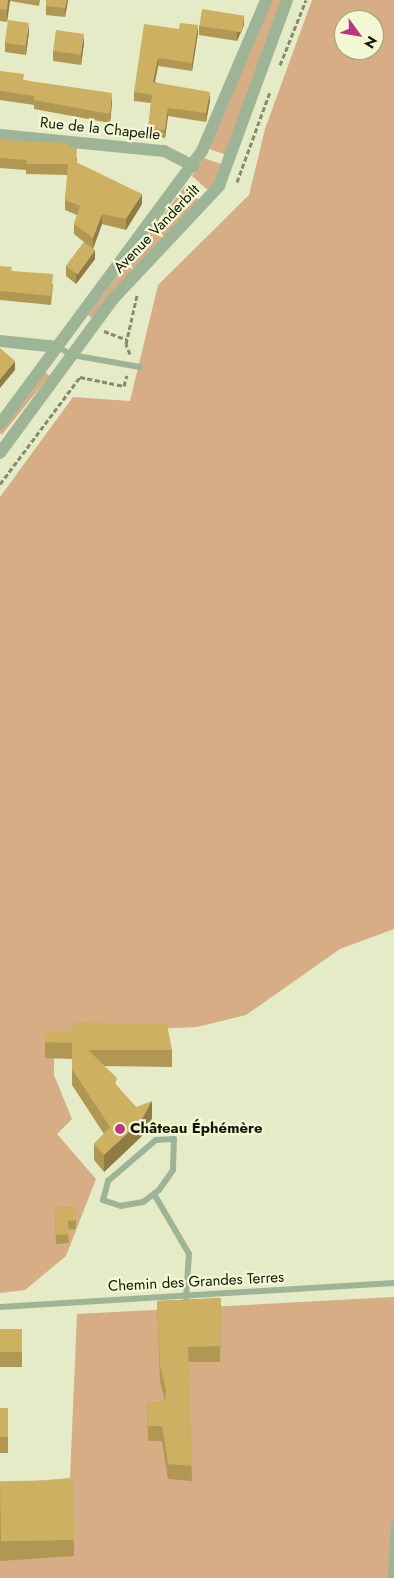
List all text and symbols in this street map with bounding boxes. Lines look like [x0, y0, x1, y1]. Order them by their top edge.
north arrow [334, 10, 384, 60]
text: N [359, 32, 382, 52]
street label: Rue de la Chapelle [39, 114, 161, 144]
street label: Avenue Vanderbilt [110, 181, 204, 277]
place label: Château Éphémère [130, 1120, 263, 1138]
marker: Château Éphémère [114, 1123, 126, 1135]
street label: Chemin des Grandes Terres [107, 1268, 285, 1296]

